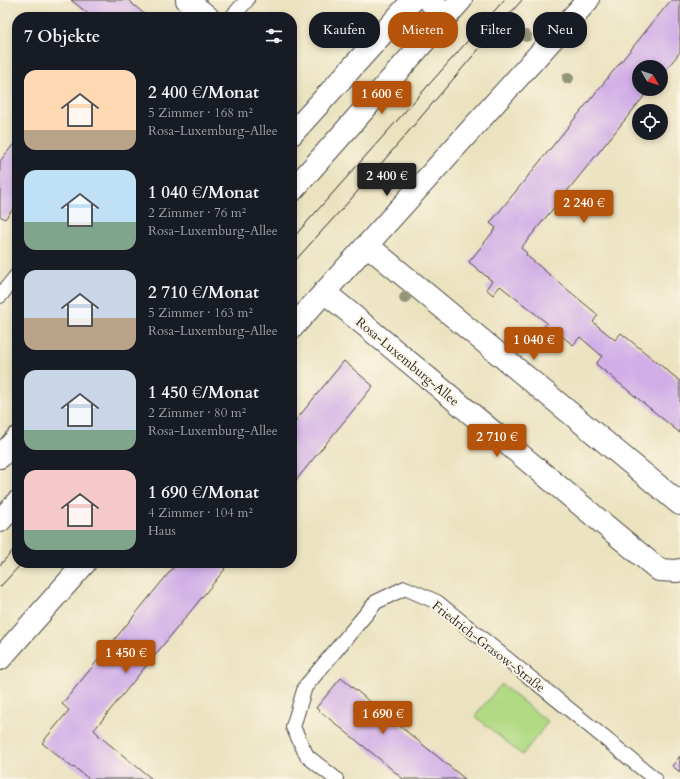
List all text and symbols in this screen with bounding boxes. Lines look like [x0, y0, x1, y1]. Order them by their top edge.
chip: Kaufen [309, 12, 380, 48]
chip: Mieten [388, 12, 458, 48]
chip: Filter [466, 12, 525, 48]
chip: Neu [533, 12, 587, 48]
text: 7 Objekte [24, 25, 100, 48]
icon: filters [263, 25, 285, 47]
north arrow [632, 60, 668, 96]
map controls [632, 60, 668, 140]
text: 2 400 €/Monat [148, 81, 259, 104]
pin: 1 600 € [345, 81, 419, 115]
text: 1 600 € [361, 85, 403, 103]
icon: home [56, 86, 104, 134]
text: 5 Zimmer · 168 m² [148, 104, 253, 122]
button: locate [632, 104, 668, 140]
text: Rosa-Luxemburg-Allee [148, 122, 278, 140]
pin: 2 400 € [350, 163, 424, 197]
text: 2 400 € [366, 167, 408, 185]
text: 1 040 €/Monat [148, 181, 259, 204]
icon: home [56, 186, 104, 234]
pin: 2 240 € [547, 190, 621, 224]
text: 2 240 € [563, 194, 605, 212]
text: 2 Zimmer · 76 m² [148, 204, 246, 222]
text: Rosa-Luxemburg-Allee [148, 222, 278, 240]
text: 2 710 €/Monat [148, 281, 259, 304]
icon: home [56, 286, 104, 334]
text: 5 Zimmer · 163 m² [148, 304, 253, 322]
street label: Rosa-Luxemburg-Allee [352, 313, 463, 410]
text: Rosa-Luxemburg-Allee [148, 322, 278, 340]
pin: 1 040 € [497, 327, 571, 361]
text: 1 040 € [513, 331, 555, 349]
text: 1 450 €/Monat [148, 381, 259, 404]
icon: home [56, 386, 104, 434]
text: 2 Zimmer · 80 m² [148, 404, 246, 422]
text: Rosa-Luxemburg-Allee [148, 422, 278, 440]
pin: 2 710 € [460, 424, 534, 458]
text: 2 710 € [476, 428, 518, 446]
text: 1 690 €/Monat [148, 481, 259, 504]
icon: home [56, 486, 104, 534]
text: 4 Zimmer · 104 m² [148, 504, 253, 522]
text: Haus [148, 522, 176, 540]
street label: Friedrich-Grasow-Straße [428, 597, 549, 697]
pin: 1 450 € [89, 640, 163, 674]
text: 1 450 € [105, 644, 147, 662]
pin: 1 690 € [346, 701, 420, 735]
text: 1 690 € [362, 705, 404, 723]

